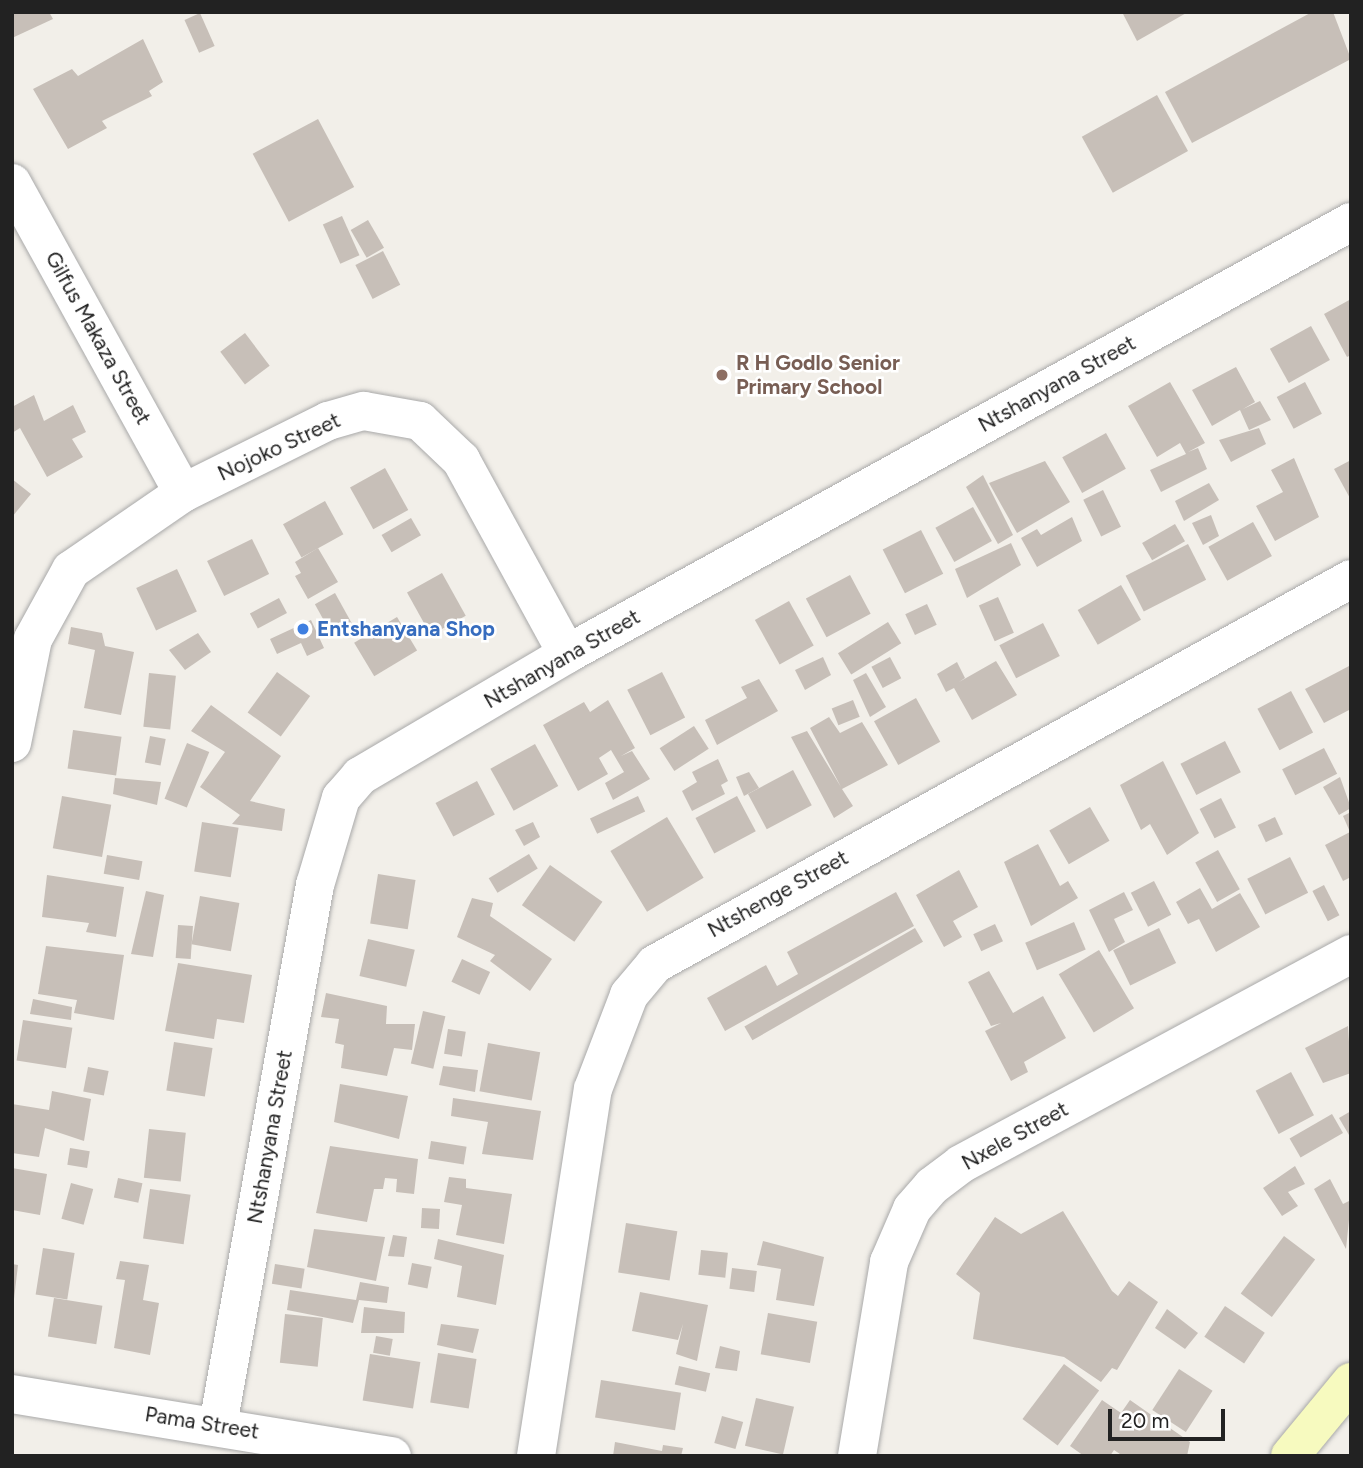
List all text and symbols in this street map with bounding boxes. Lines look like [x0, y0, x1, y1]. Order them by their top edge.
street label: Gilfus Makaza Street [40, 247, 156, 429]
street label: Ntshanyana Street [974, 330, 1140, 438]
place label: R H Godlo Senior Primary School [736, 350, 900, 400]
marker: R H Godlo Senior Primary School [714, 367, 730, 383]
street label: Nojoko Street [214, 408, 344, 486]
street label: Ntshanyana Street [480, 604, 644, 714]
place label: Entshanyana Shop [317, 616, 495, 642]
marker: Entshanyana Shop [295, 621, 311, 637]
street label: Ntshenge Street [703, 845, 853, 943]
street label: Ntshanyana Street [242, 1048, 298, 1226]
street label: Nxele Street [957, 1096, 1073, 1176]
scale bar [1111, 1394, 1228, 1438]
street label: Pama Street [143, 1402, 261, 1444]
text: 20 m [1121, 1408, 1169, 1433]

